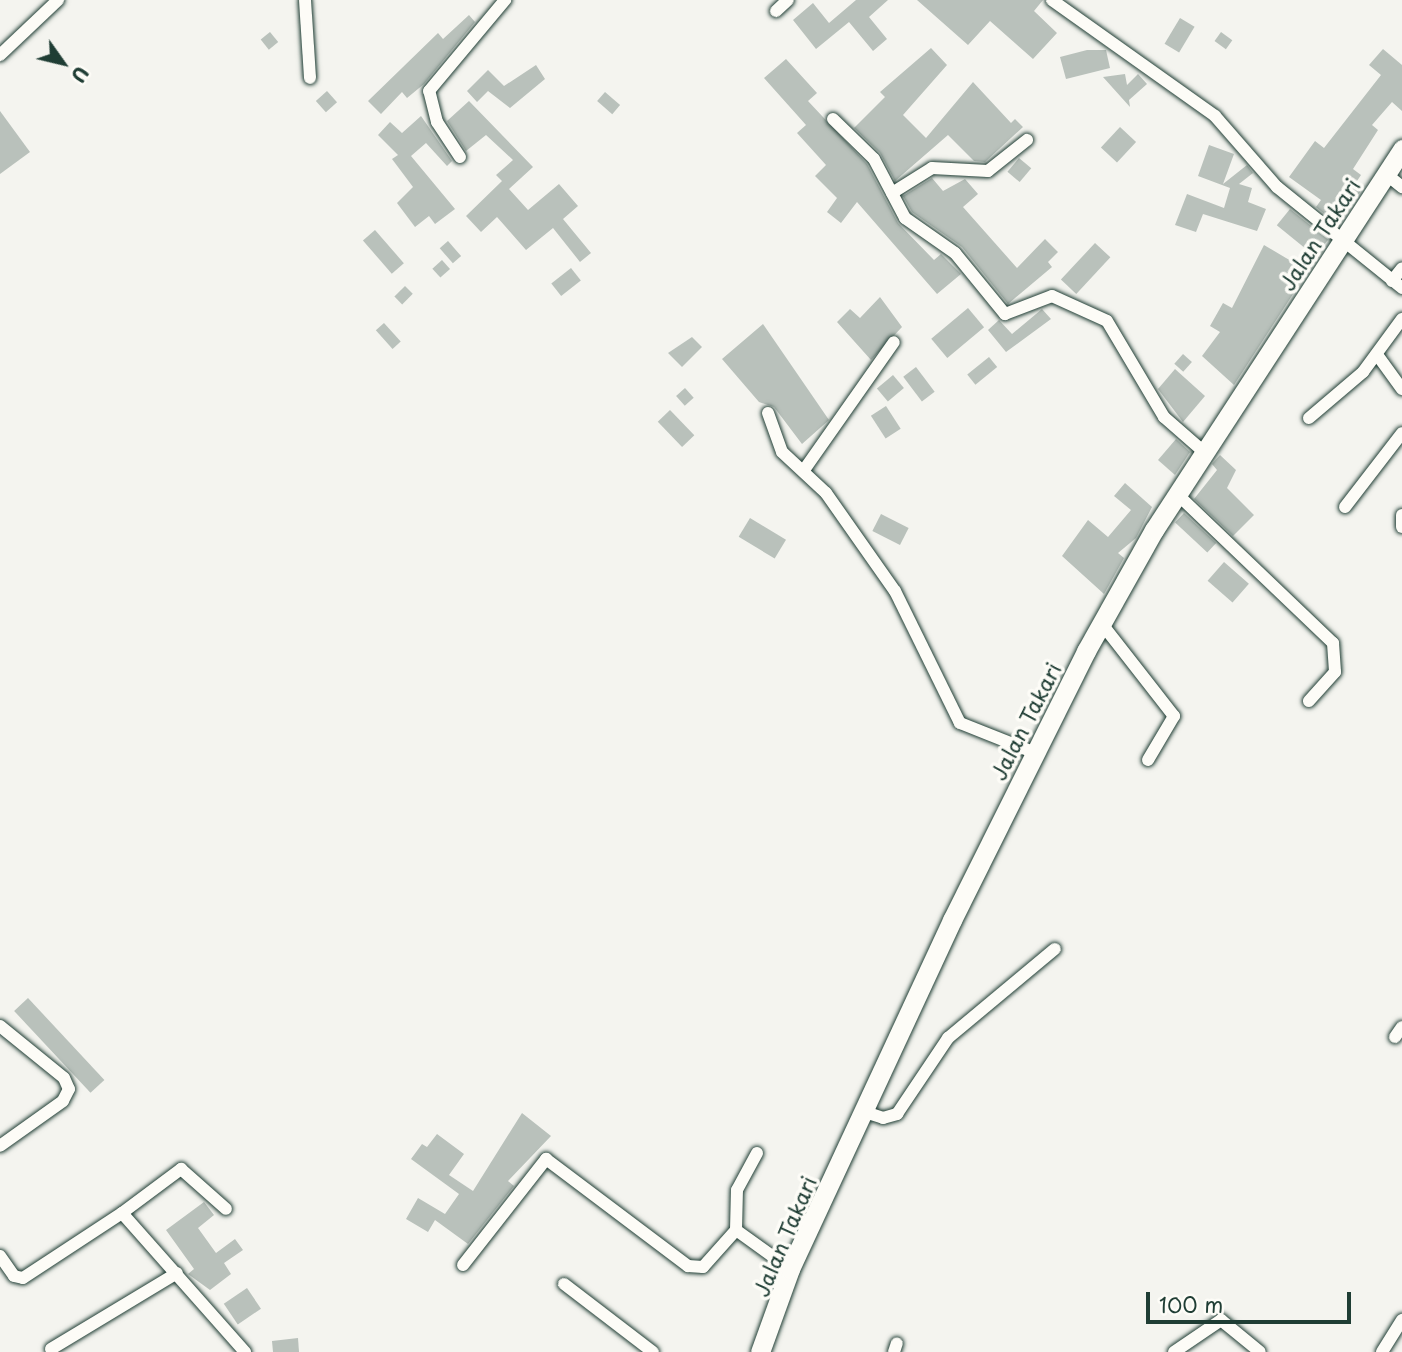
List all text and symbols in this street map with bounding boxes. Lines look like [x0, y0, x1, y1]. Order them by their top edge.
north arrow [28, 28, 98, 98]
text: U [65, 61, 96, 89]
street label: Jalan Takari [1274, 173, 1364, 295]
street label: Jalan Takari [985, 658, 1065, 784]
street label: Jalan Takari [747, 1172, 821, 1300]
scale bar [1150, 1278, 1355, 1322]
text: 100 m [1159, 1288, 1223, 1320]

